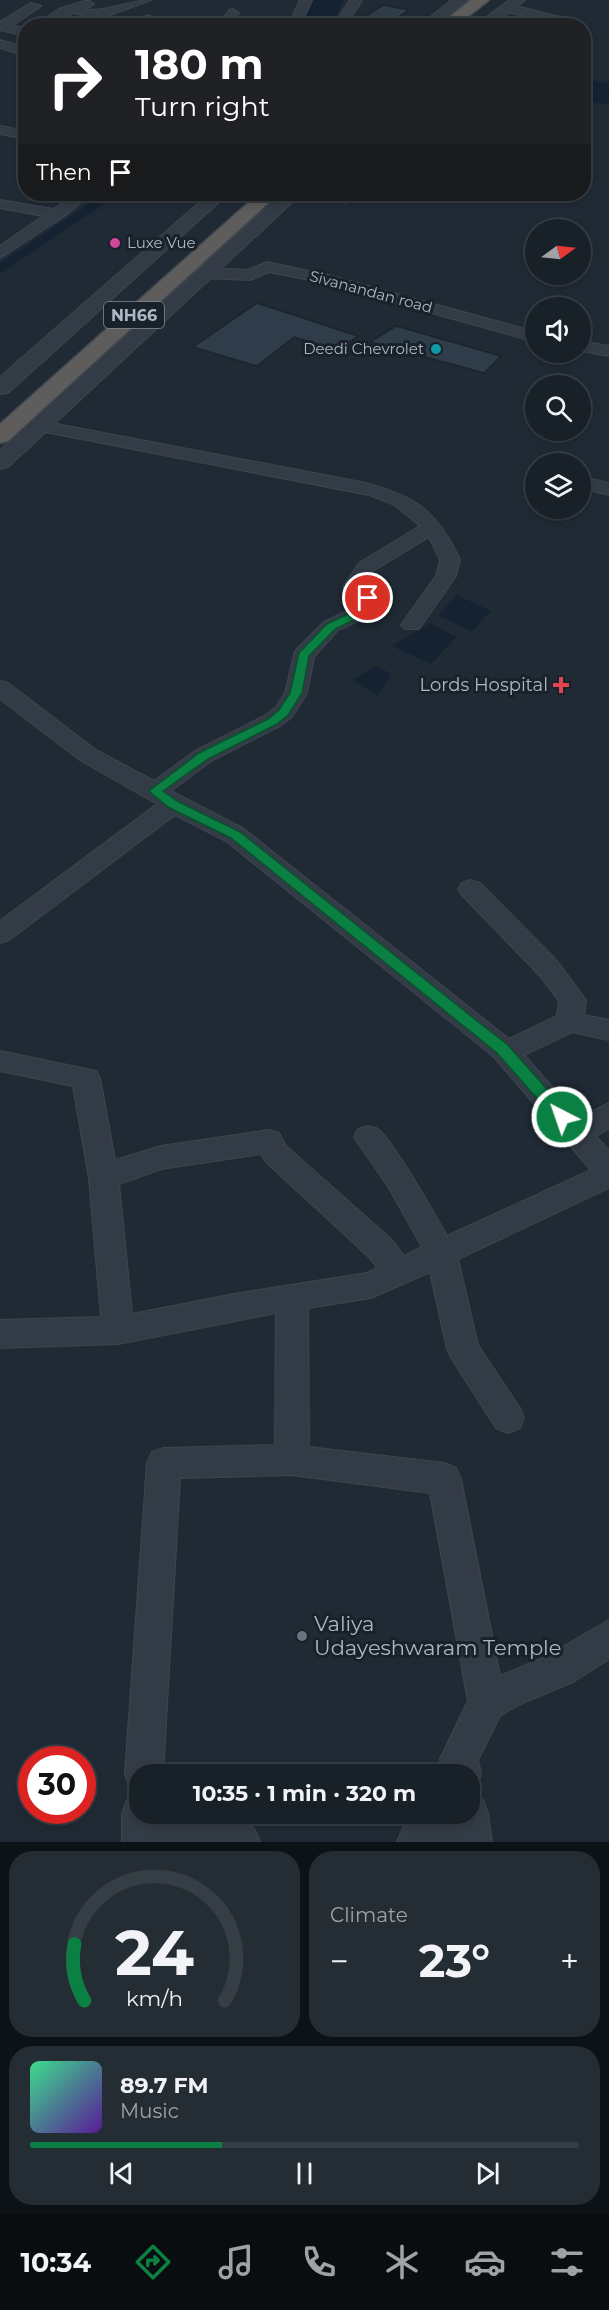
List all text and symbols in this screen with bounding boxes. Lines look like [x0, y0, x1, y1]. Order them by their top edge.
text: 180 m [135, 38, 264, 90]
icon: right [36, 42, 114, 120]
text: Turn right [135, 90, 270, 123]
icon: arrive [104, 156, 137, 189]
text: Then [36, 159, 92, 186]
north arrow [525, 219, 591, 285]
map controls [525, 219, 591, 519]
place label: Luxe Vue [127, 233, 196, 252]
marker: Luxe Vue [108, 236, 122, 250]
street label: Sivanandan road [308, 266, 435, 317]
button: sound [525, 297, 591, 363]
road number: NH66 [104, 302, 164, 328]
place label: Deedi Chevrolet [303, 339, 424, 358]
marker: Deedi Chevrolet [429, 342, 443, 356]
button: search [525, 375, 591, 441]
button: layers [525, 453, 591, 519]
pin [342, 572, 393, 623]
icon: arrive [351, 581, 384, 614]
place label: Lords Hospital [420, 674, 548, 696]
marker: Lords Hospital [552, 676, 570, 694]
position arrow [530, 1085, 594, 1149]
place label: Valiya Udayeshwaram Temple [314, 1611, 561, 1660]
marker: Valiya Udayeshwaram Temple [295, 1629, 309, 1643]
speed limit sign: 30 [18, 1746, 96, 1824]
text: 10:35 · 1 min · 320 m [193, 1780, 416, 1807]
text: Climate [330, 1903, 408, 1927]
text: 24 [115, 1915, 194, 1991]
text: 23° [419, 1933, 490, 1988]
text: − [330, 1941, 349, 1981]
text: + [560, 1941, 579, 1981]
text: km/h [126, 1985, 183, 2011]
text: 89.7 FM [120, 2072, 209, 2099]
text: Music [120, 2099, 179, 2123]
icon: previous [105, 2157, 138, 2190]
icon: pause [288, 2157, 321, 2190]
icon: next [471, 2157, 504, 2190]
icon: directions [132, 2241, 174, 2283]
icon: music [215, 2241, 257, 2283]
icon: phone [298, 2241, 340, 2283]
icon: climate [381, 2241, 423, 2283]
icon: car [464, 2241, 506, 2283]
icon: filters [546, 2241, 588, 2283]
text: 10:34 [20, 2246, 91, 2279]

